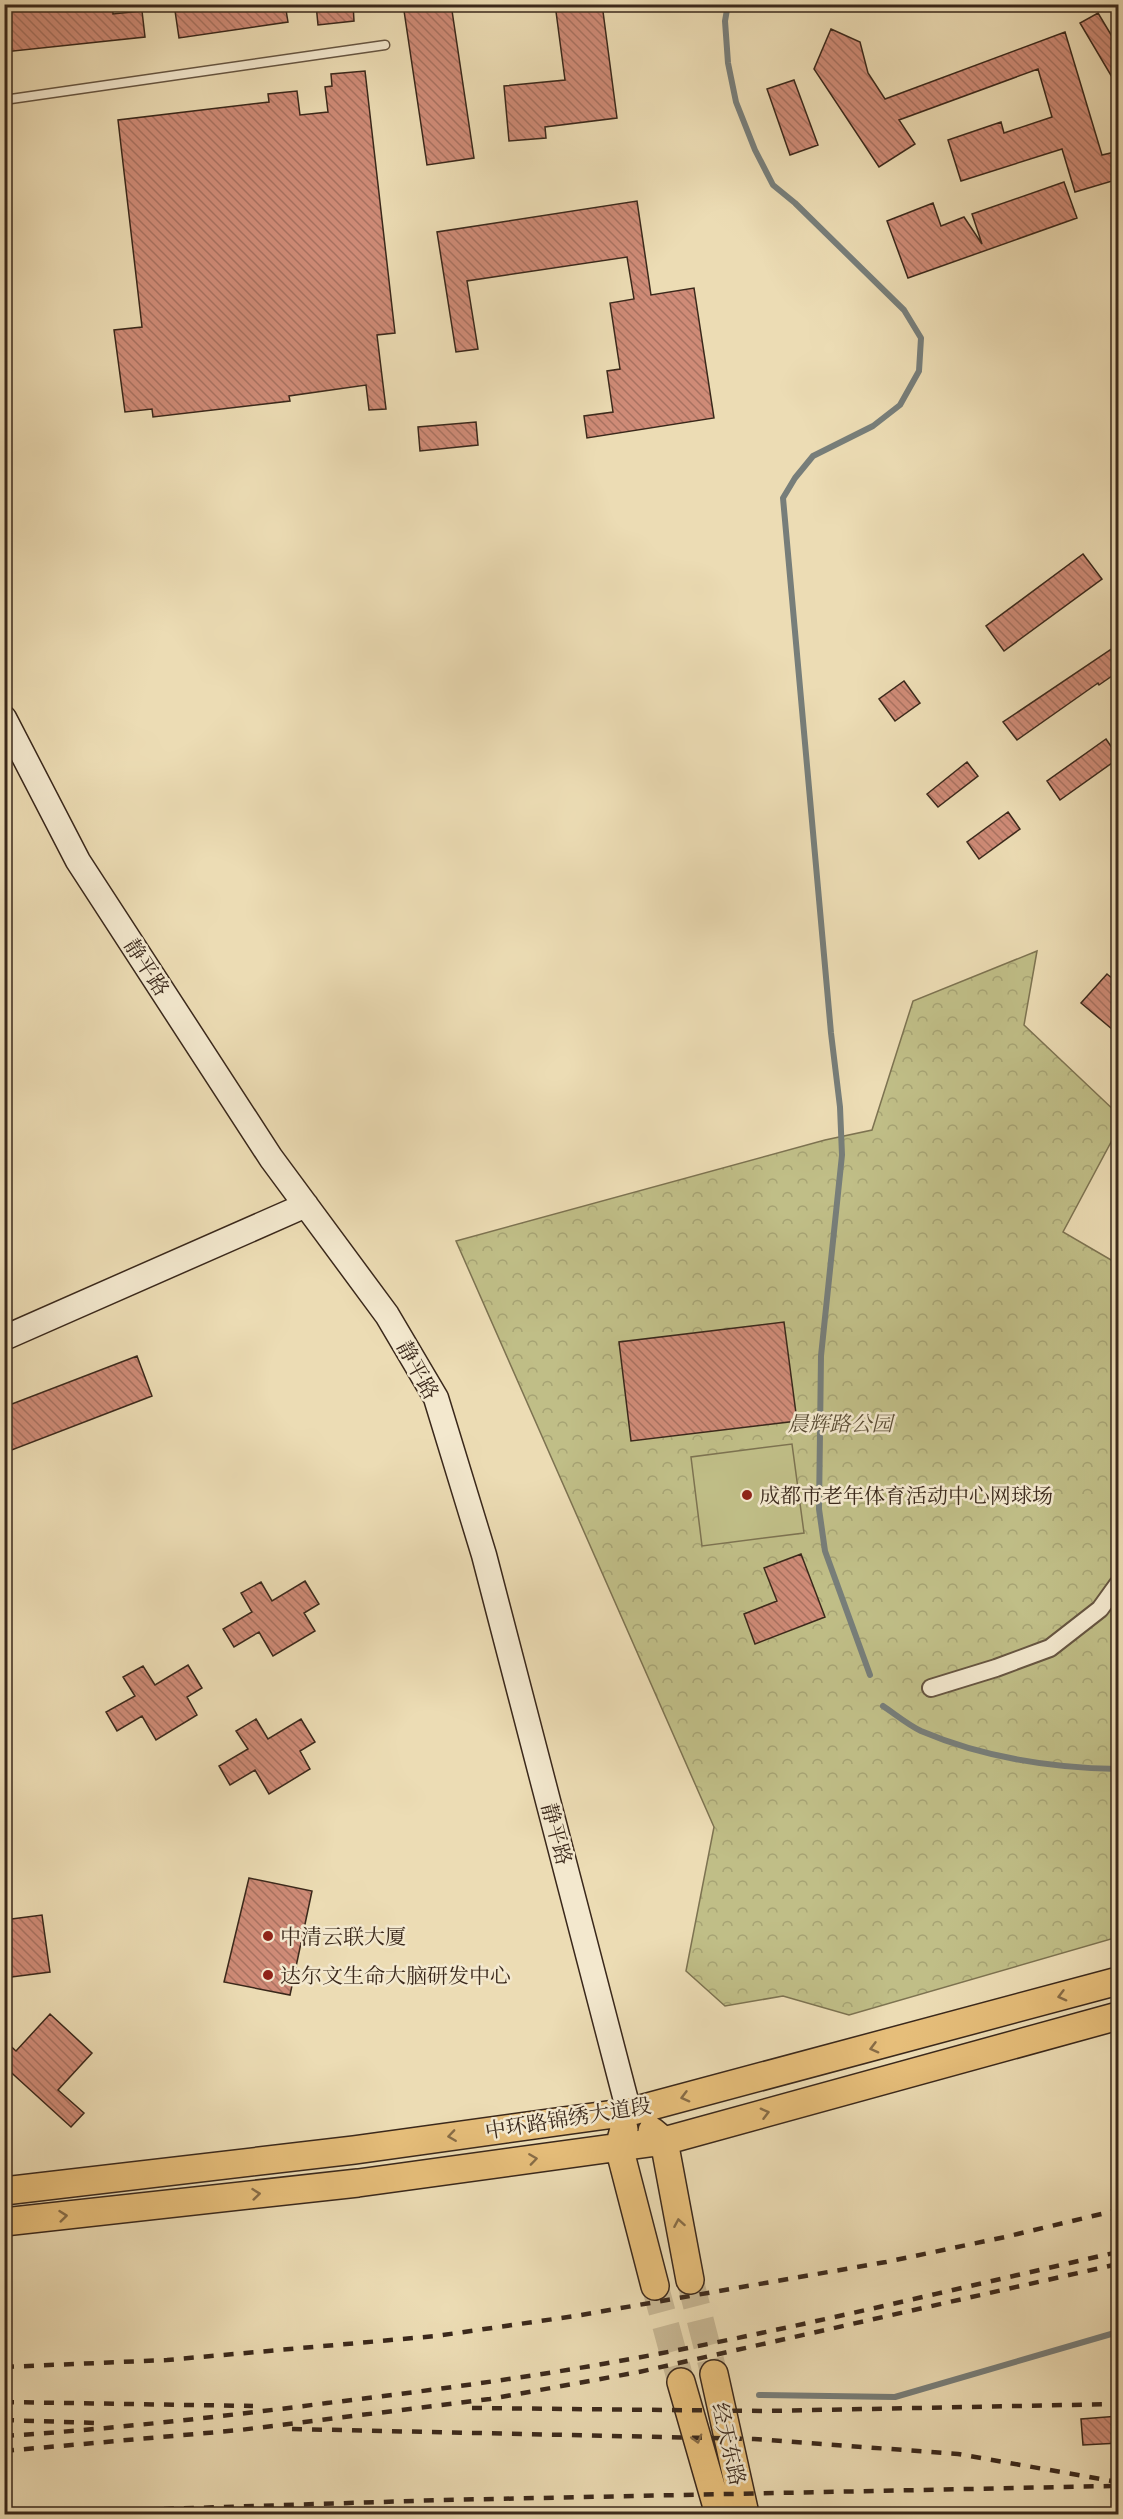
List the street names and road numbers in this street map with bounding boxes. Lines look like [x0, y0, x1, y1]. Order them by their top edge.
street label: 静平路 [117, 932, 177, 1002]
street label: 静平路 [389, 1335, 447, 1405]
street label: 静平路 [534, 1800, 580, 1868]
street label: 中环路锦绣大道段 [483, 2090, 653, 2146]
street label: 经天东路 [704, 2400, 754, 2488]

